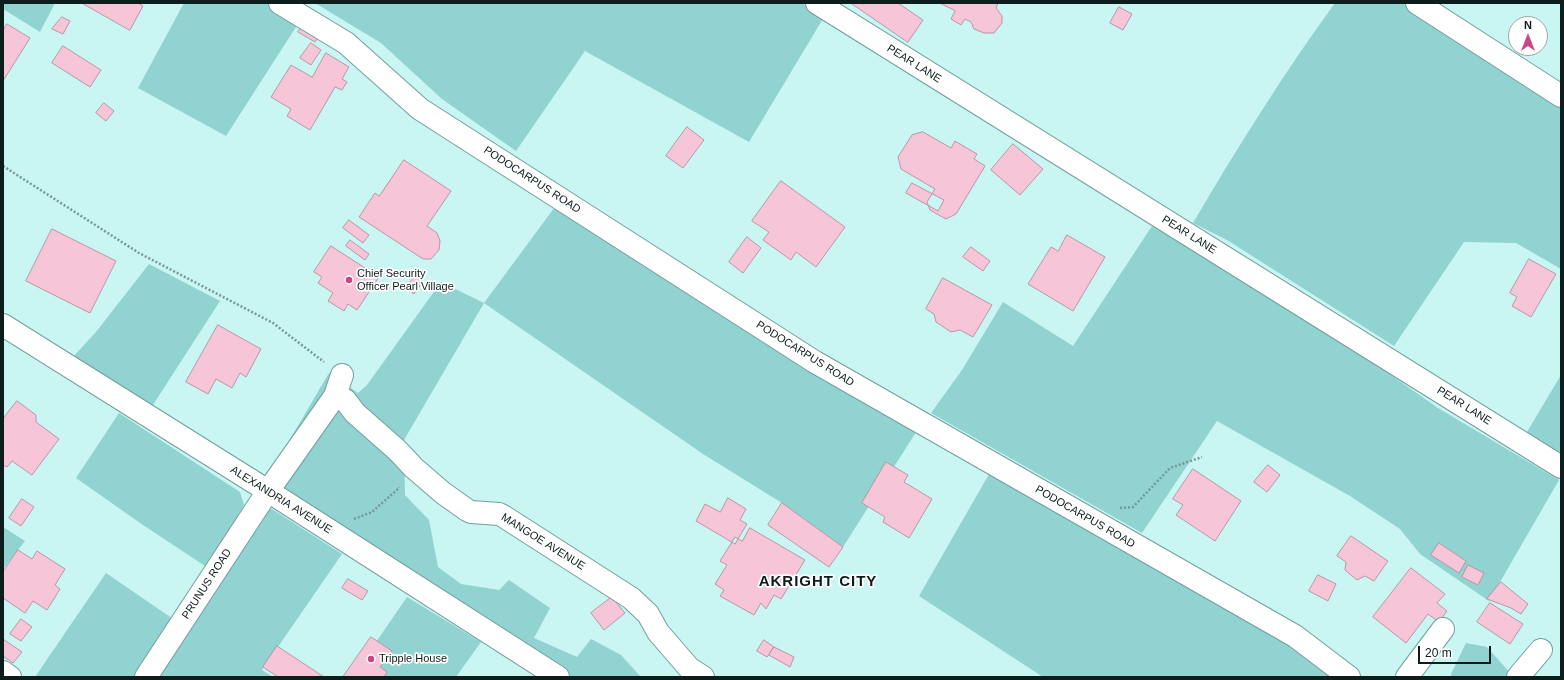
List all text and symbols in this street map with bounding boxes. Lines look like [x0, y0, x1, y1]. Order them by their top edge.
north arrow [1508, 16, 1548, 56]
text: N [1524, 19, 1532, 31]
street label: PEAR LANE [884, 42, 944, 86]
street label: PODOCARPUS ROAD [481, 144, 583, 216]
street label: PEAR LANE [1159, 213, 1219, 257]
place label: Chief Security Officer Pearl Village [357, 267, 454, 293]
marker: Chief Security Officer Pearl Village [344, 275, 354, 285]
street label: PODOCARPUS ROAD [754, 318, 856, 390]
street label: PEAR LANE [1434, 384, 1494, 428]
street label: ALEXANDRIA AVENUE [228, 463, 334, 537]
street label: PODOCARPUS ROAD [1033, 483, 1137, 551]
street label: MANGOE AVENUE [499, 511, 587, 573]
street label: PRUNUS ROAD [179, 546, 235, 622]
district label: AKRIGHT CITY [759, 573, 877, 591]
scale bar [1420, 638, 1493, 664]
text: 20 m [1425, 646, 1452, 660]
place label: Tripple House [379, 652, 447, 666]
marker: Tripple House [366, 654, 376, 664]

